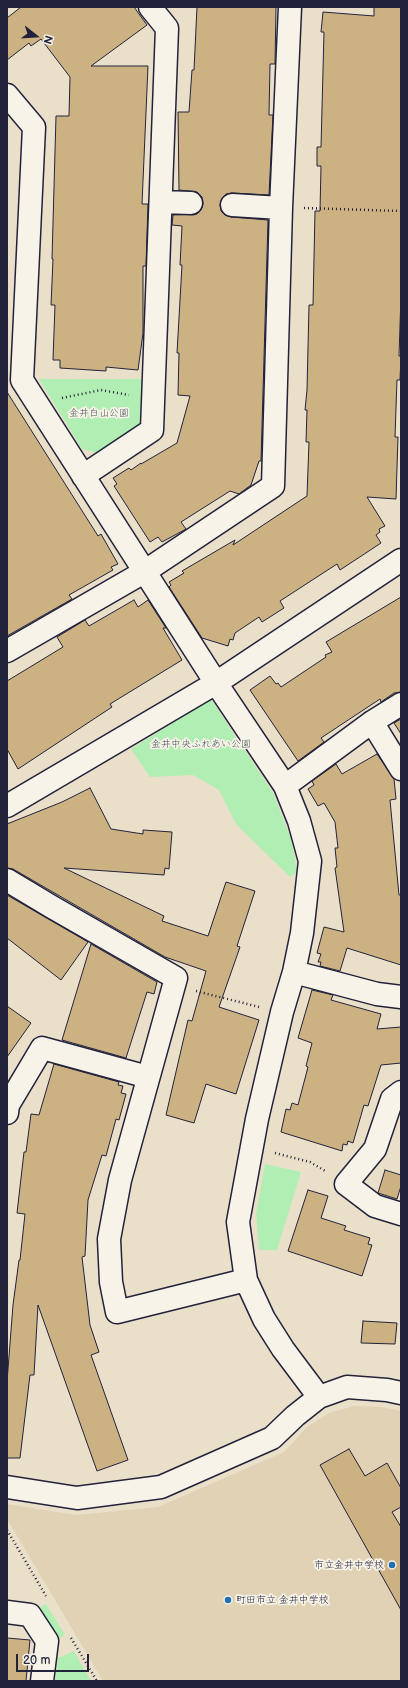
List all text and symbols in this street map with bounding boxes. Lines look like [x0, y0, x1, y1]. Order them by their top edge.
north arrow [16, 16, 56, 56]
text: N [41, 34, 55, 45]
park label: 金井白山公園 [69, 407, 129, 419]
park label: 金井中央ふれあい公園 [151, 738, 251, 750]
place label: 市立金井中学校 [314, 1559, 384, 1571]
marker: 市立金井中学校 [387, 1560, 397, 1570]
place label: 町田市立 金井中学校 [236, 1594, 329, 1606]
marker: 町田市立 金井中学校 [223, 1595, 233, 1605]
scale bar [18, 1646, 91, 1672]
text: 20 m [23, 1653, 50, 1668]

